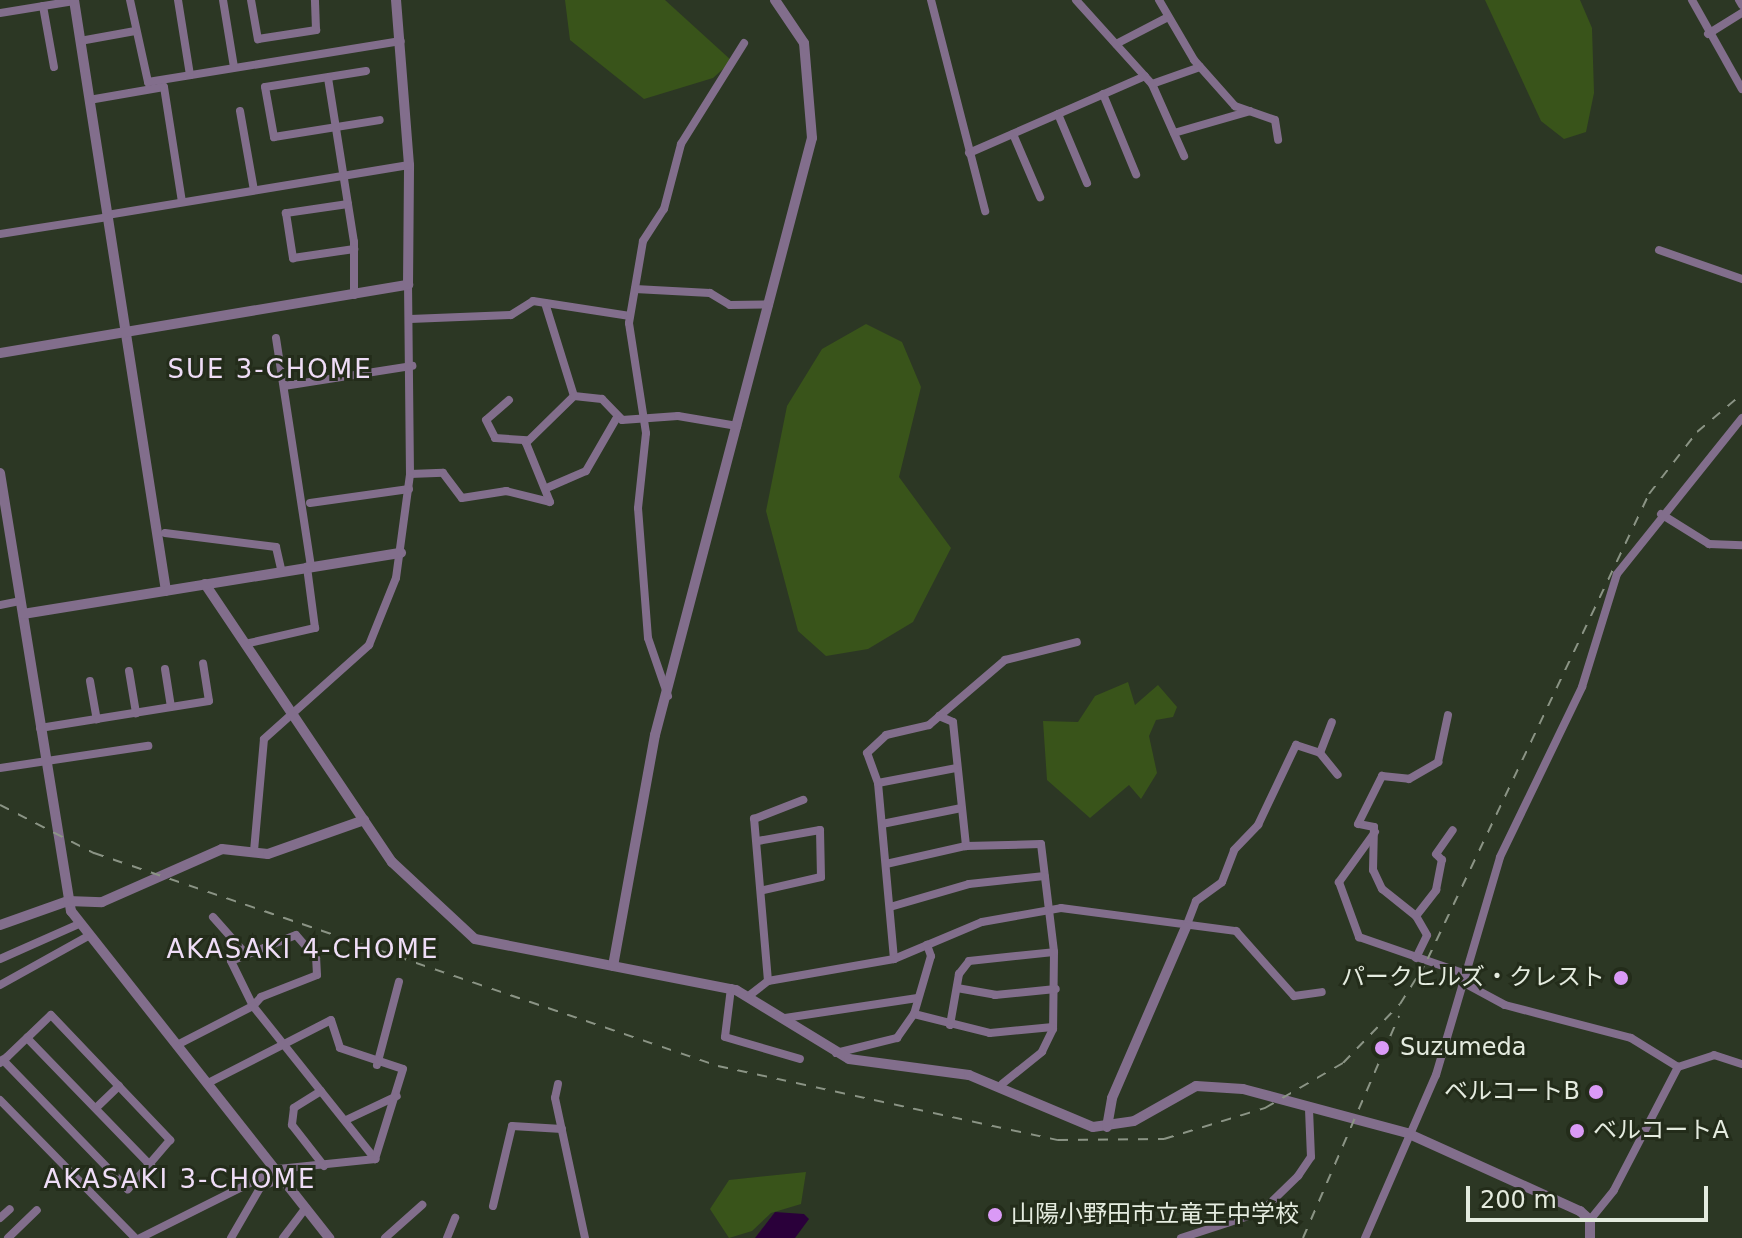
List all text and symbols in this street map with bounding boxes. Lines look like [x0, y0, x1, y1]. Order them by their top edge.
district label: SUE 3-CHOME [167, 354, 373, 386]
district label: AKASAKI 4-CHOME [167, 934, 439, 966]
place label: パークヒルズ・クレスト [1341, 964, 1605, 992]
marker: パークヒルズ・クレスト [1612, 969, 1630, 987]
place label: Suzumeda [1400, 1034, 1526, 1062]
marker: Suzumeda [1371, 1037, 1393, 1059]
place label: ベルコートB [1444, 1078, 1580, 1106]
marker: ベルコートB [1587, 1083, 1605, 1101]
place label: ベルコートA [1593, 1117, 1729, 1145]
marker: ベルコートA [1568, 1122, 1586, 1140]
district label: AKASAKI 3-CHOME [44, 1164, 316, 1196]
scale bar [1470, 1170, 1712, 1220]
text: 200 m [1480, 1186, 1557, 1214]
place label: 山陽小野田市立竜王中学校 [1011, 1201, 1299, 1229]
marker: 山陽小野田市立竜王中学校 [986, 1206, 1004, 1224]

